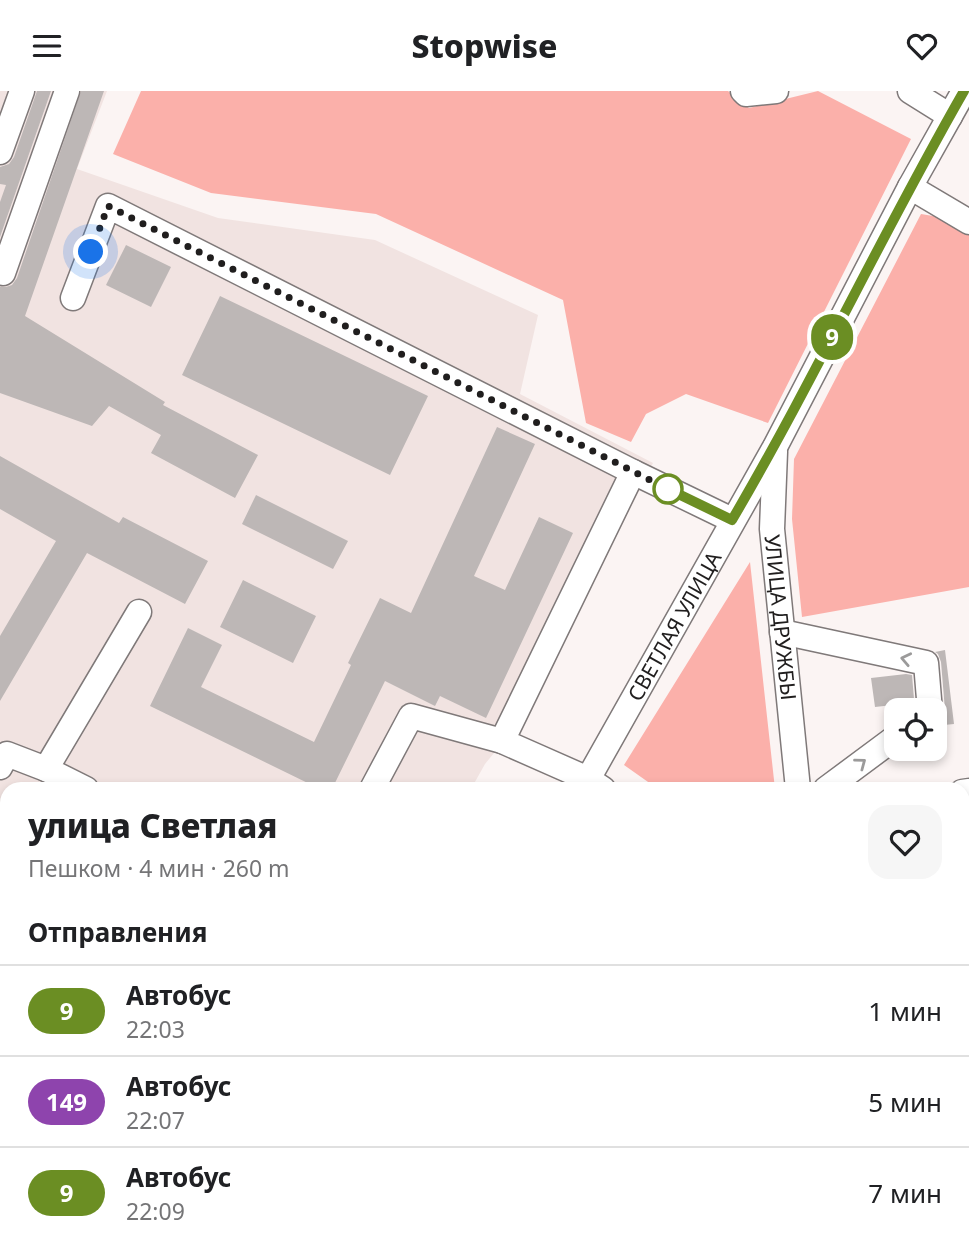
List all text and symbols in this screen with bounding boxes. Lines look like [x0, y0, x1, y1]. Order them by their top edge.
text: Stopwise [411, 24, 558, 67]
icon: menu [28, 27, 66, 65]
icon: heart [903, 27, 941, 65]
your location [73, 234, 108, 269]
line badge: 9 [809, 314, 855, 360]
text: 9 [825, 320, 839, 353]
unlabelled marker [653, 474, 683, 504]
street label: УЛИЦА ДРУЖБЫ [759, 533, 803, 702]
street label: СВЕТЛАЯ УЛИЦА [621, 546, 728, 706]
one-way arrow [900, 652, 912, 667]
map controls [884, 698, 947, 761]
button: locate [884, 698, 947, 761]
one-way arrow [853, 759, 866, 771]
text: улица Светлая [28, 803, 278, 848]
button: heart [868, 805, 942, 879]
text: Пешком · 4 мин · 260 m [28, 852, 290, 884]
text: Отправления [28, 914, 207, 950]
text: Автобус [126, 977, 231, 1013]
text: 1 мин [868, 993, 942, 1029]
text: 9 [60, 994, 73, 1027]
text: 22:03 [126, 1013, 185, 1045]
text: Автобус [126, 1068, 231, 1104]
text: 5 мин [868, 1084, 942, 1120]
text: 149 [46, 1085, 87, 1118]
text: 22:07 [126, 1104, 185, 1136]
text: Автобус [126, 1159, 231, 1195]
text: 7 мин [868, 1175, 942, 1211]
text: 9 [60, 1176, 73, 1209]
text: 22:09 [126, 1195, 185, 1227]

